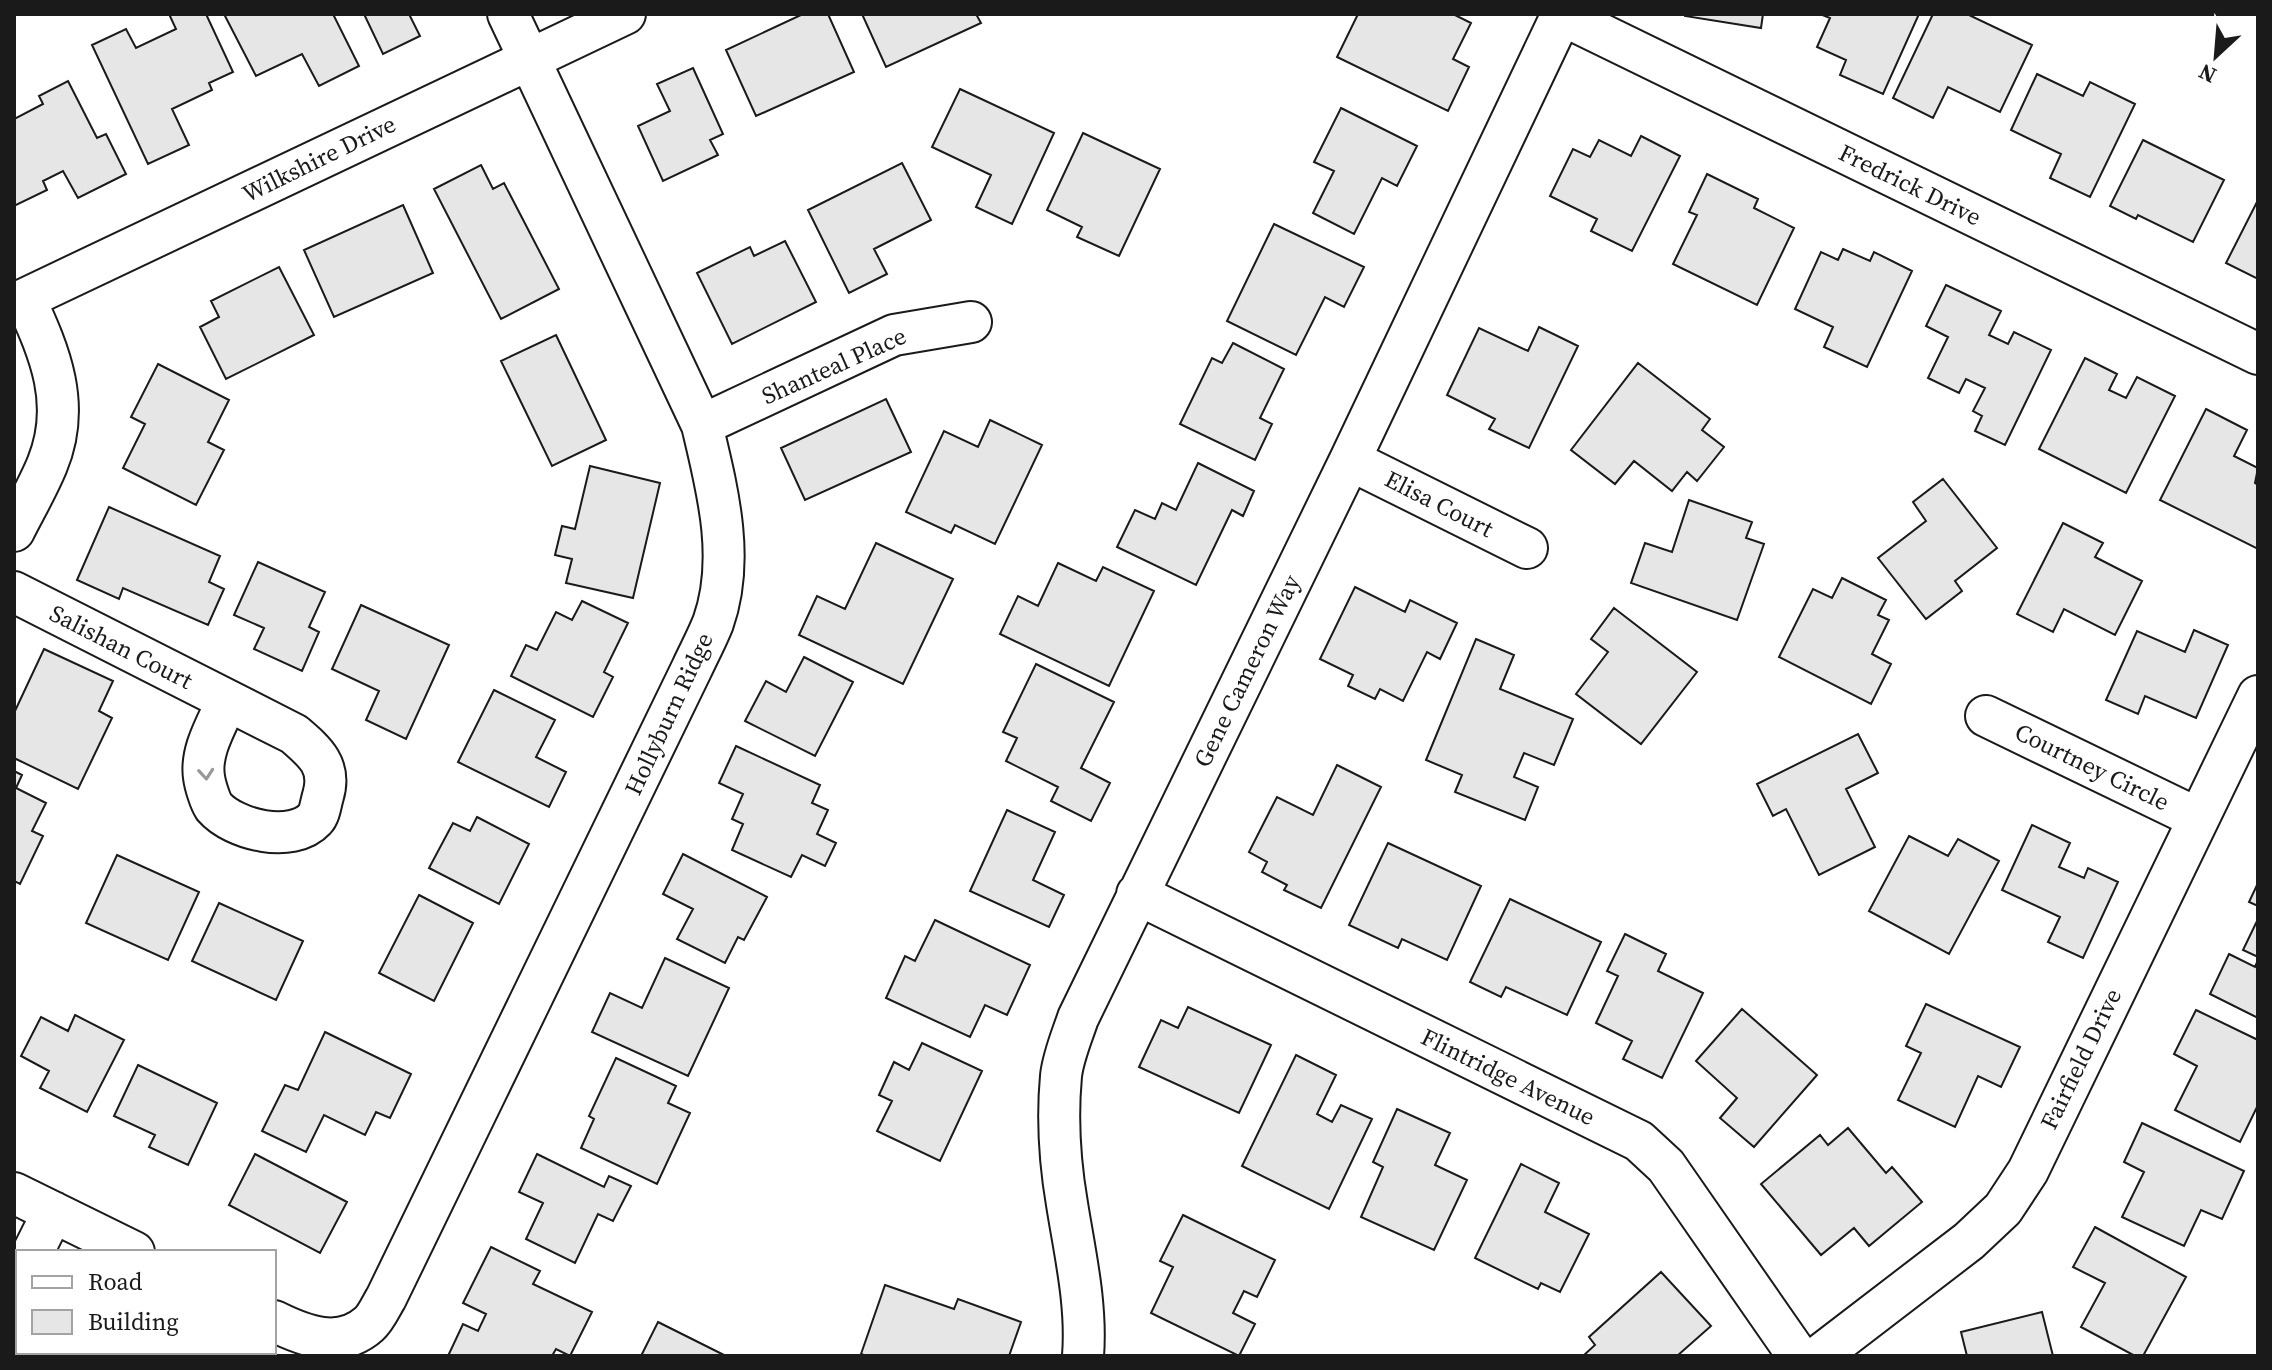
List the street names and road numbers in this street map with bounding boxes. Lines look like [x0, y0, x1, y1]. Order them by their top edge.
street label: Wilkshire Drive [236, 107, 401, 210]
street label: Fredrick Drive [1834, 136, 1987, 233]
street label: Shanteal Place [756, 319, 911, 412]
street label: Elisa Court [1379, 462, 1499, 545]
street label: Gene Cameron Way [1186, 568, 1308, 773]
street label: Salishan Court [44, 596, 198, 697]
street label: Hollyburn Ridge [616, 627, 721, 800]
street label: Courtney Circle [2010, 715, 2175, 818]
street label: Fairfield Drive [2032, 983, 2129, 1135]
street label: Flintridge Avenue [1416, 1020, 1601, 1133]

